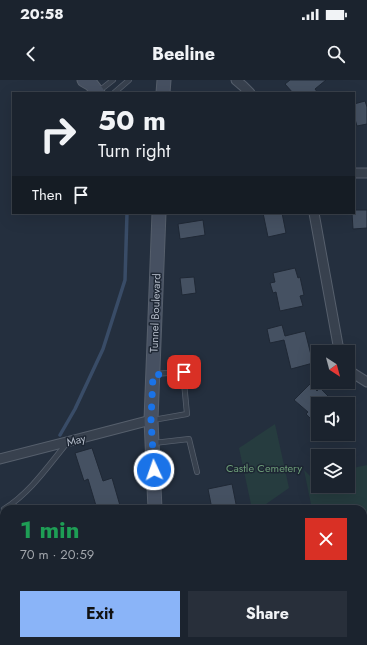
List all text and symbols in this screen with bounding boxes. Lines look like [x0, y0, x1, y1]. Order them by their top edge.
text: 20:58 [20, 3, 64, 25]
text: Beeline [152, 41, 215, 67]
icon: back [20, 43, 42, 65]
icon: search [325, 43, 347, 65]
text: 50 m [98, 100, 166, 141]
icon: right [32, 108, 84, 160]
text: Turn right [98, 138, 170, 164]
text: Then [32, 184, 62, 206]
icon: arrive [70, 184, 92, 206]
street label: Tunnel Boulevard [146, 273, 164, 353]
north arrow [311, 345, 355, 389]
map controls [311, 345, 355, 493]
pin [167, 355, 201, 389]
icon: arrive [173, 361, 195, 383]
button: sound [311, 397, 355, 441]
street label: May [65, 430, 87, 450]
position arrow [133, 449, 175, 491]
button: layers [311, 449, 355, 493]
park label: Castle Cemetery [226, 460, 302, 476]
text: 1 min [20, 512, 80, 547]
button: close [305, 518, 347, 560]
text: 70 m · 20:59 [20, 545, 94, 564]
button: Exit [20, 591, 180, 637]
button: Share [188, 591, 347, 637]

